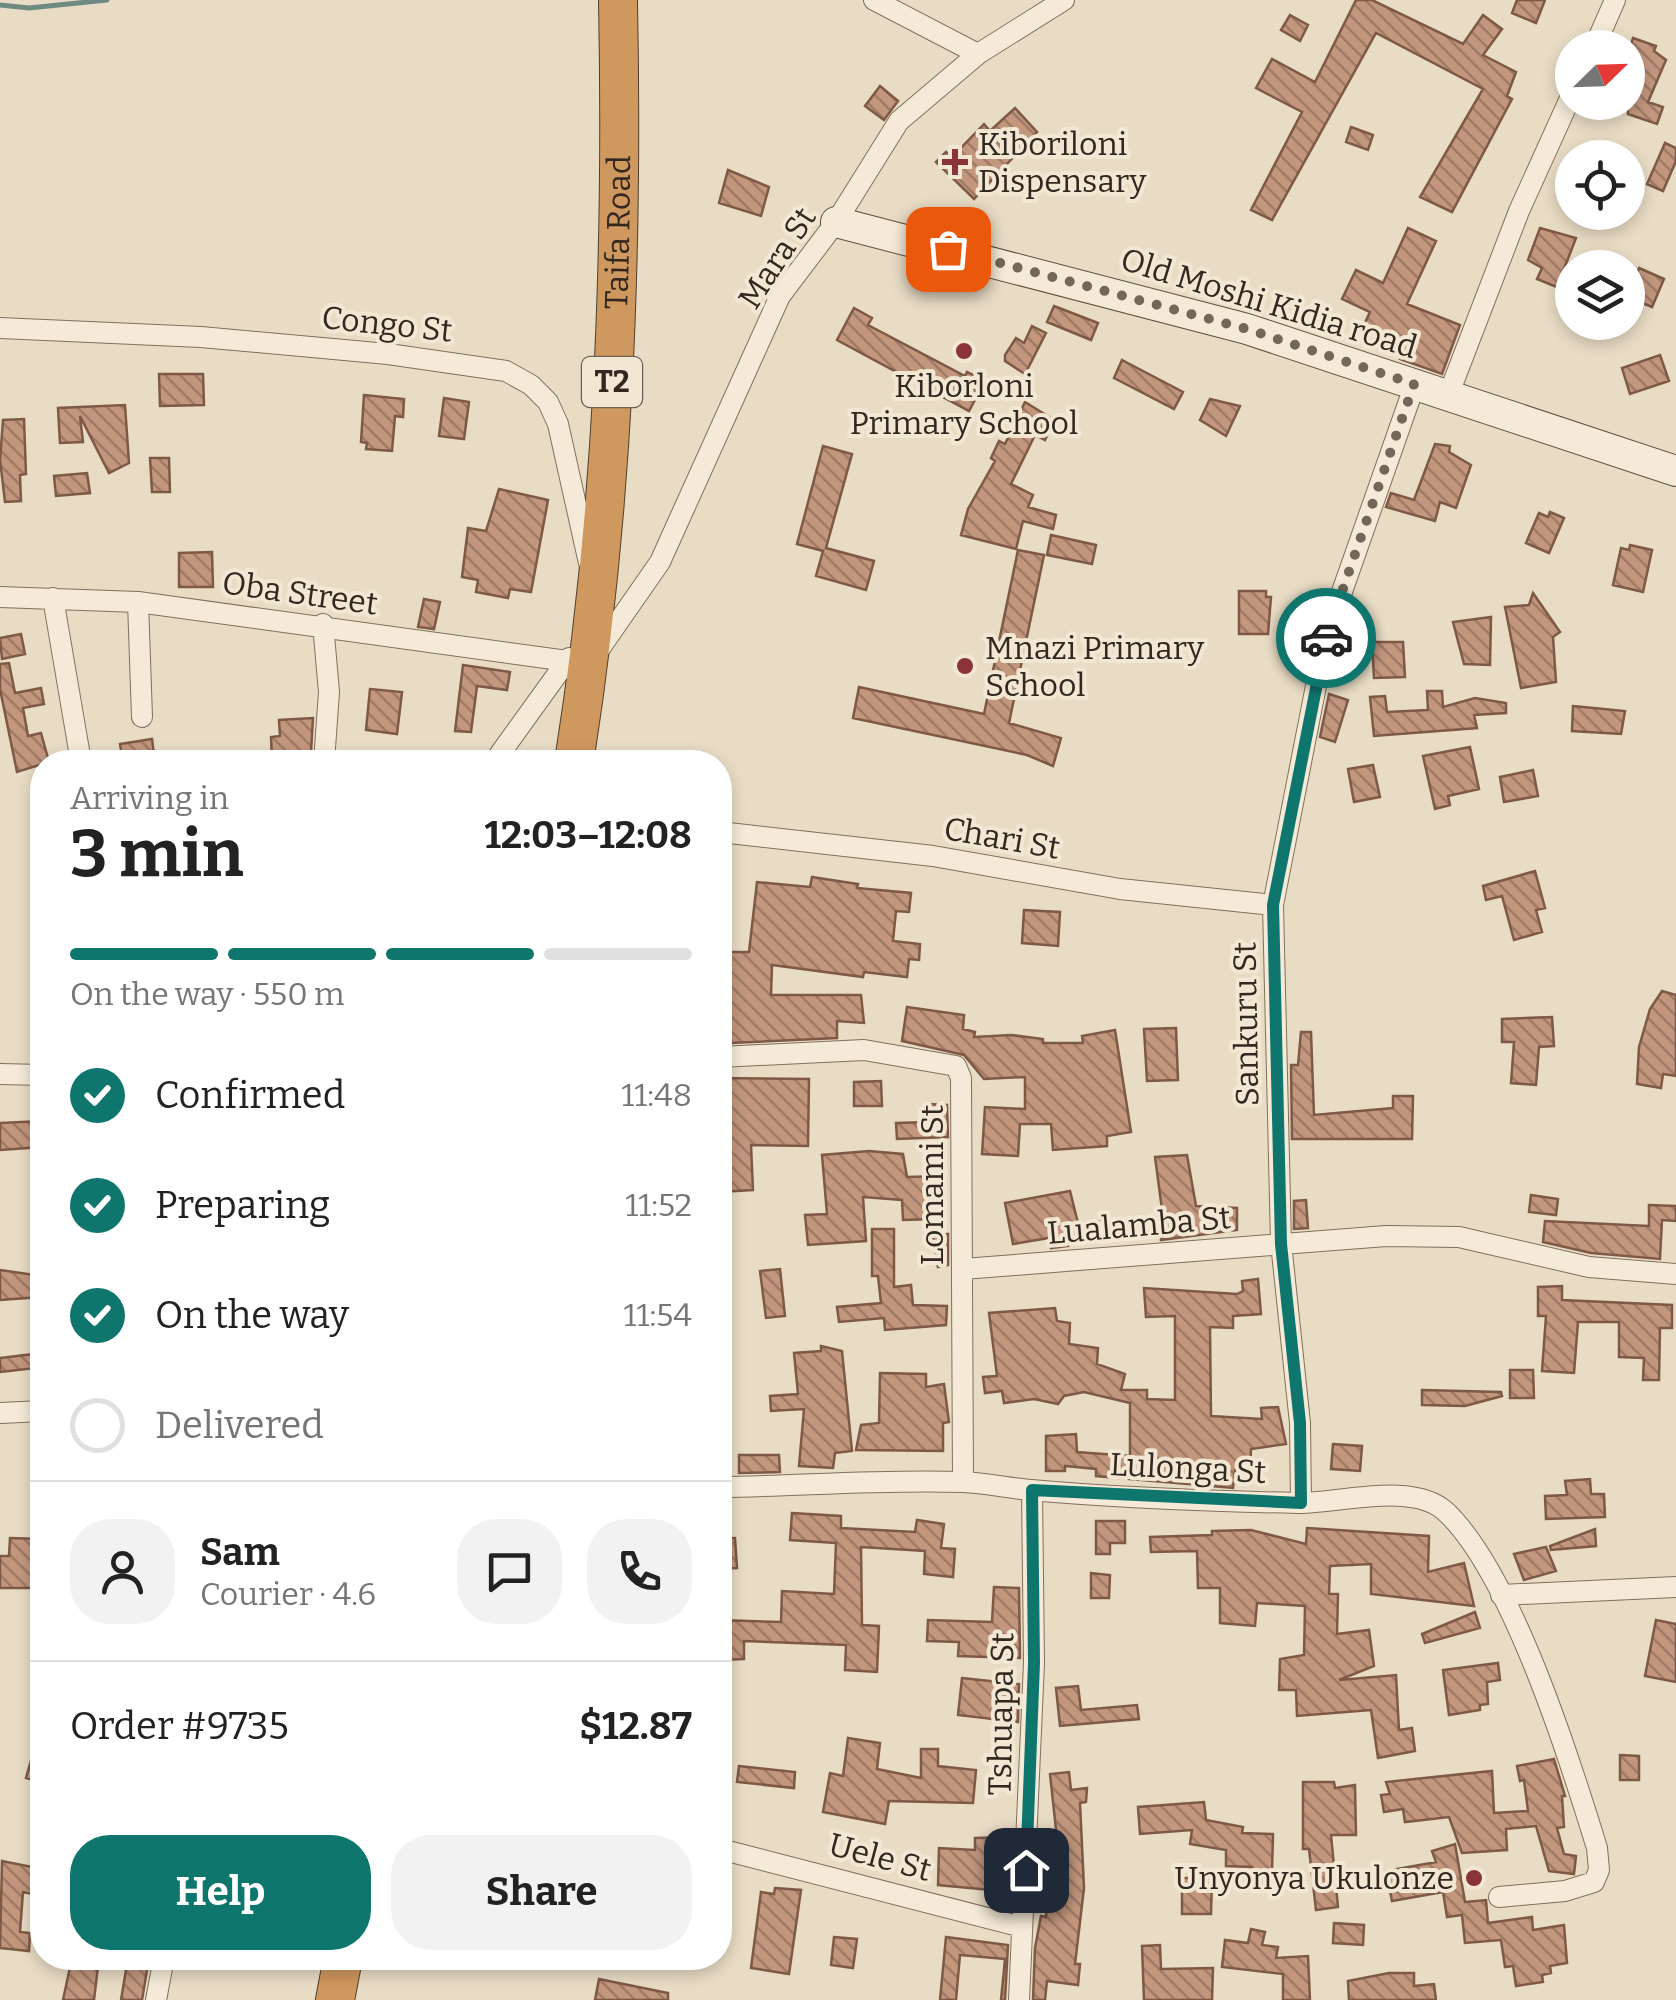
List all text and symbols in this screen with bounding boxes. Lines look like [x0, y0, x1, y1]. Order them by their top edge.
north arrow [1555, 30, 1645, 120]
map controls [1555, 30, 1645, 340]
place label: Kiboriloni Dispensary [978, 125, 1147, 200]
button: locate [1555, 140, 1645, 230]
marker: Kiboriloni Dispensary [942, 149, 968, 175]
street label: Taifa Road [597, 155, 638, 310]
street label: Mara St [730, 200, 824, 316]
pin [906, 207, 991, 292]
icon: bag [921, 222, 976, 277]
street label: Old Moshi Kidia road [1116, 240, 1422, 366]
button: layers [1555, 250, 1645, 340]
street label: Congo St [320, 298, 455, 350]
marker: Kiborloni Primary School [953, 340, 975, 362]
road number: T2 [582, 357, 642, 407]
place label: Kiborloni Primary School [850, 367, 1078, 442]
street label: Oba Street [220, 563, 380, 623]
courier [1276, 588, 1376, 688]
icon: car [1299, 611, 1354, 666]
place label: Mnazi Primary School [985, 629, 1205, 704]
marker: Mnazi Primary School [954, 655, 976, 677]
text: Arriving in [70, 779, 229, 817]
street label: Chari St [941, 809, 1063, 867]
text: 12:03–12:08 [484, 812, 692, 858]
text: 3 min [70, 815, 244, 893]
street label: Sankuru St [1226, 941, 1266, 1106]
text: On the way · 550 m [70, 975, 345, 1013]
icon: check [70, 1068, 125, 1123]
text: Confirmed [155, 1072, 345, 1118]
text: 11:48 [621, 1076, 692, 1114]
street label: Lomami St [913, 1104, 951, 1265]
icon: check [70, 1178, 125, 1233]
text: Preparing [155, 1182, 330, 1228]
text: 11:52 [625, 1186, 692, 1224]
street label: Lualamba St [1046, 1198, 1233, 1252]
icon: check [70, 1288, 125, 1343]
text: On the way [155, 1292, 349, 1338]
text: 11:54 [623, 1296, 692, 1334]
text: Delivered [155, 1402, 324, 1448]
street label: Lulonga St [1109, 1445, 1268, 1491]
button: person [70, 1519, 175, 1624]
button: chat [457, 1519, 562, 1624]
button: phone [587, 1519, 692, 1624]
text: Sam [200, 1529, 280, 1575]
text: Courier · 4.6 [200, 1575, 376, 1613]
street label: Tshuapa St [981, 1632, 1021, 1796]
text: Order #9735 [70, 1703, 289, 1749]
text: $12.87 [579, 1703, 692, 1749]
street label: Uele St [825, 1825, 936, 1889]
pin [984, 1828, 1069, 1913]
button: Help [70, 1835, 371, 1950]
button: Share [391, 1835, 692, 1950]
icon: home [999, 1843, 1054, 1898]
place label: Unyonya Ukulonze [1174, 1859, 1454, 1897]
marker: Unyonya Ukulonze [1463, 1867, 1485, 1889]

